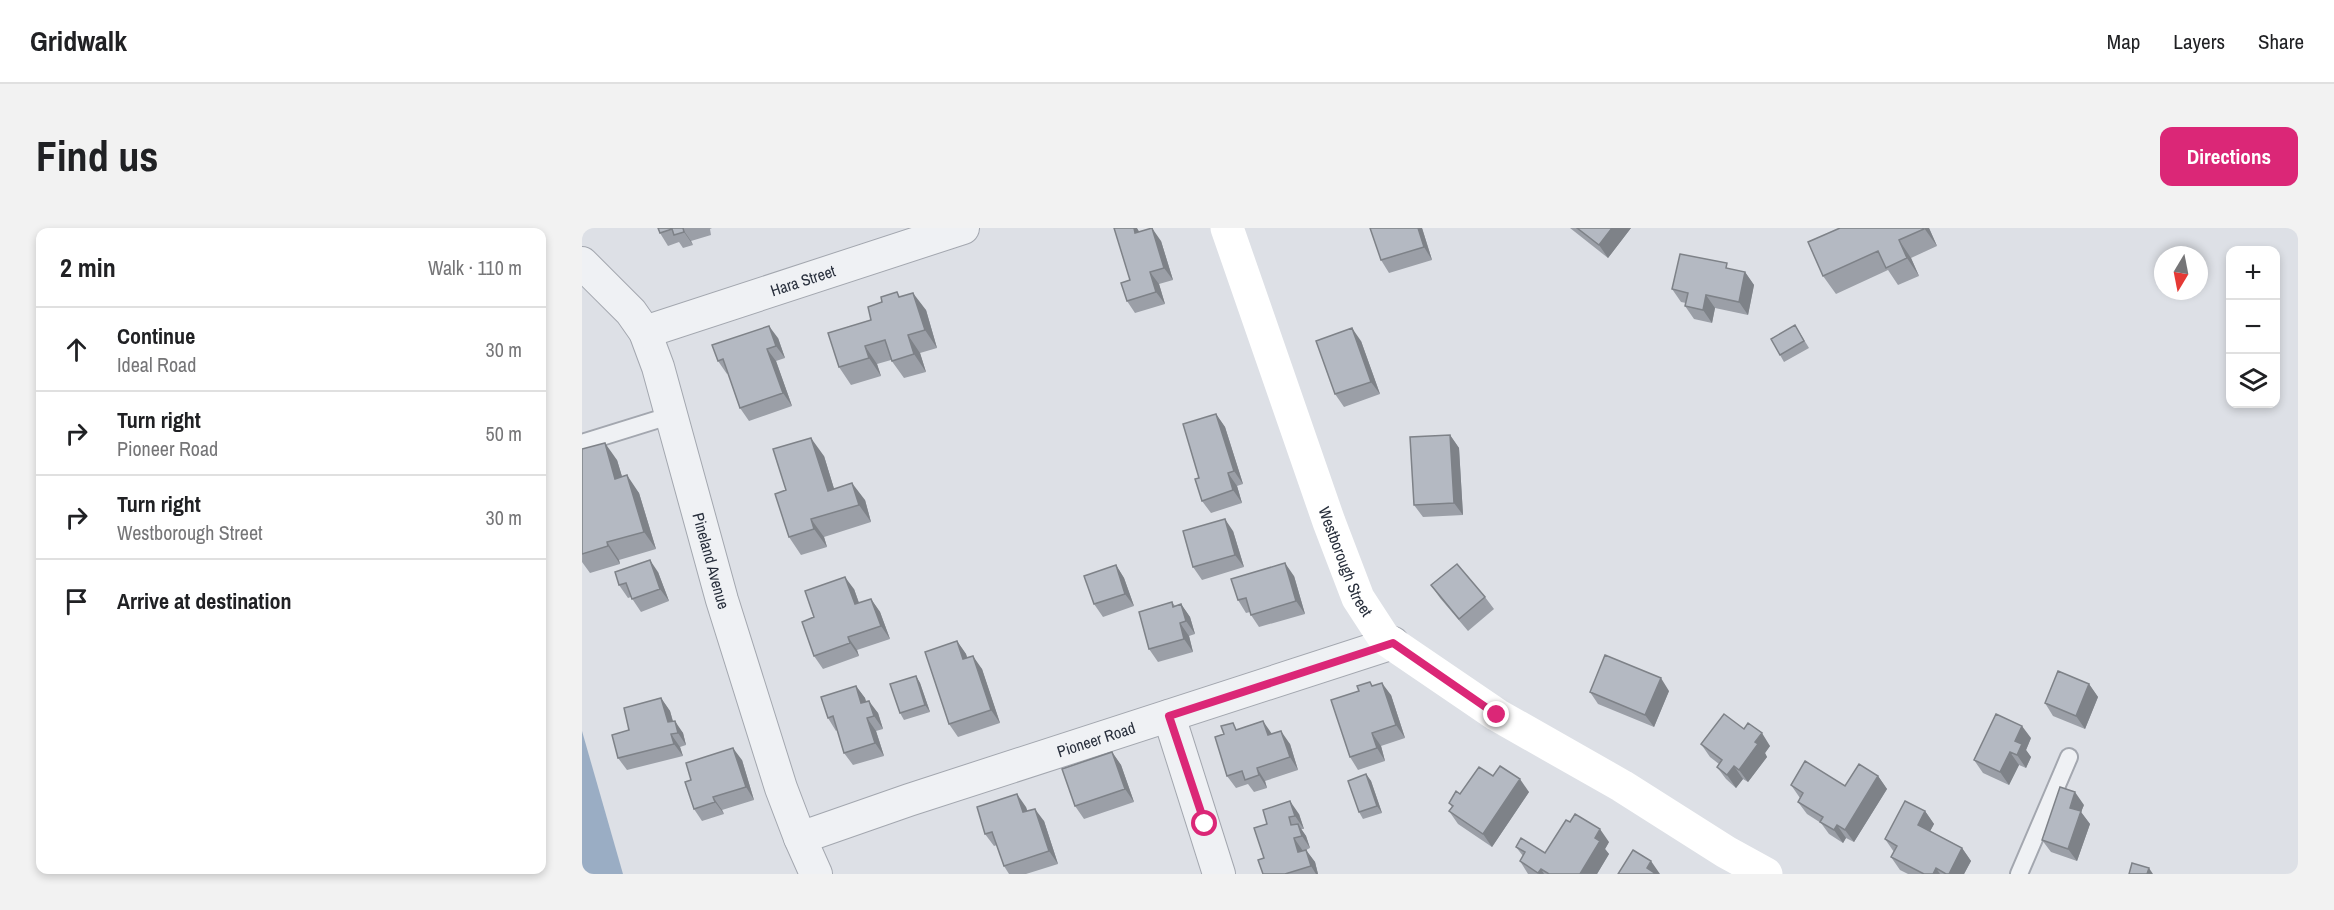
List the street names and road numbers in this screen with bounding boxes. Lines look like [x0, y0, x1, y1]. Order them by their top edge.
street label: Hara Street [767, 259, 838, 301]
street label: Westborough Street [1314, 504, 1378, 621]
street label: Pineland Avenue [688, 510, 735, 612]
street label: Pioneer Road [1054, 716, 1138, 762]

